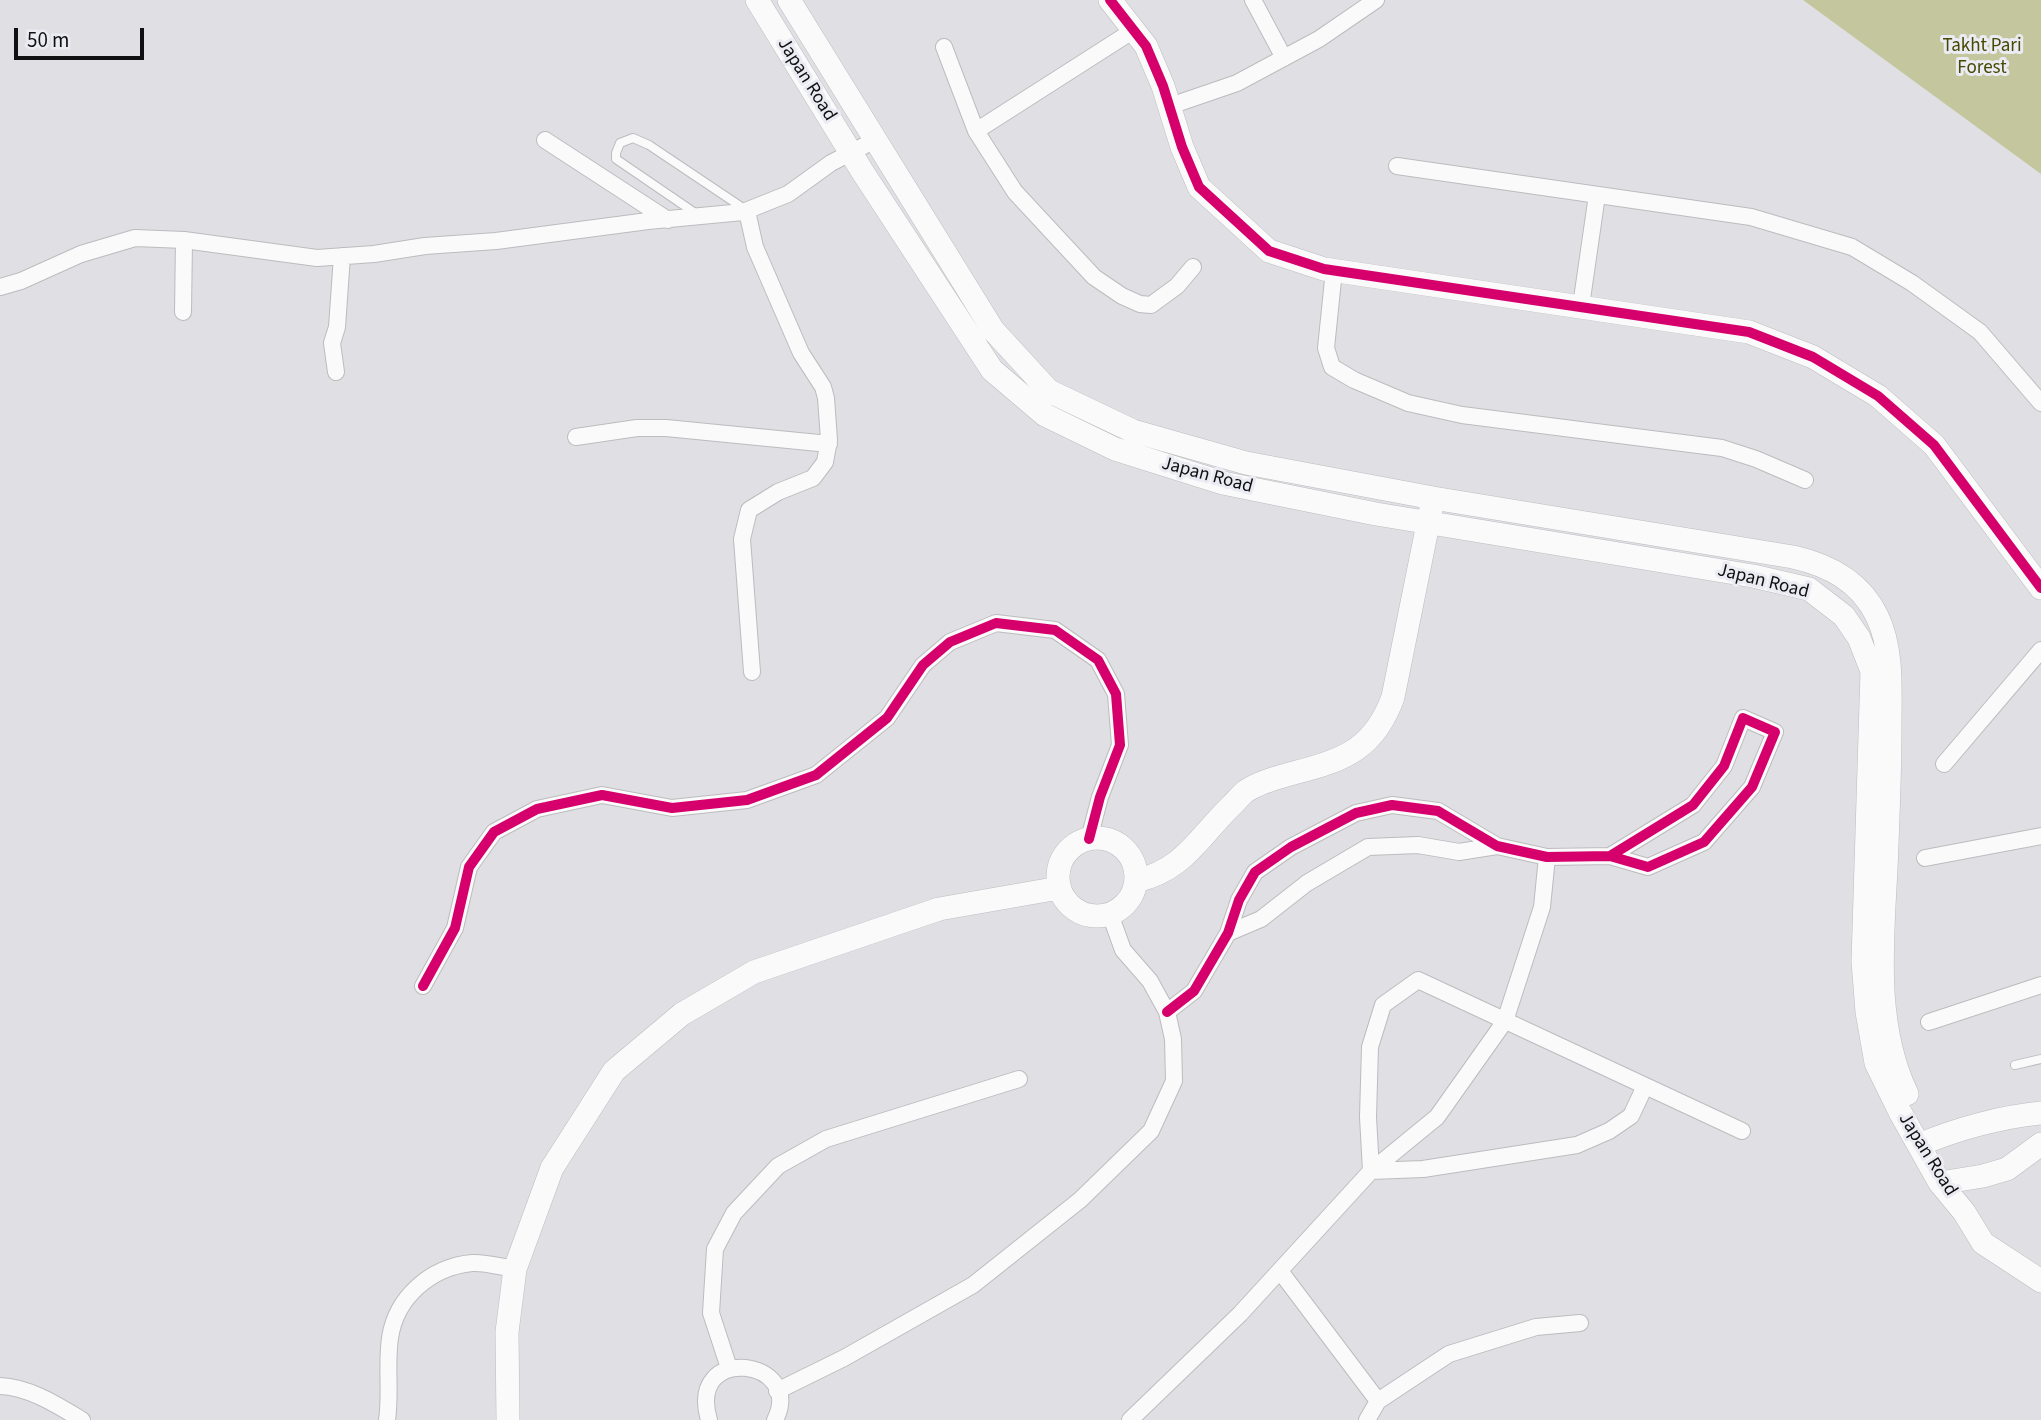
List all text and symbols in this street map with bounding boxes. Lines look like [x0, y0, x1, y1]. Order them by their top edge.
scale bar [18, 14, 147, 58]
text: 50 m [27, 25, 69, 55]
street label: Japan Road [772, 34, 840, 126]
park label: Takht Pari Forest [1942, 36, 2022, 80]
street label: Japan Road [1159, 453, 1255, 499]
street label: Japan Road [1715, 560, 1811, 604]
street label: Japan Road [1893, 1109, 1961, 1201]

